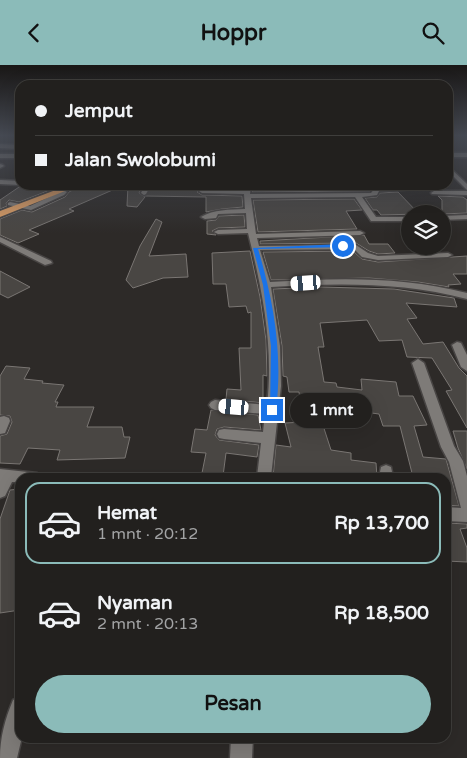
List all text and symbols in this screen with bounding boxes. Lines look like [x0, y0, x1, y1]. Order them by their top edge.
icon: back [20, 19, 48, 47]
icon: search [419, 19, 447, 47]
text: Hoppr [201, 20, 266, 46]
text: Jemput [65, 100, 133, 122]
text: Jalan Swolobumi [65, 149, 216, 171]
map controls [401, 205, 451, 255]
button: layers [401, 205, 451, 255]
route start [332, 235, 354, 257]
car [290, 274, 321, 292]
callout: 1 mnt [290, 393, 372, 427]
car [218, 398, 249, 416]
route end [261, 399, 283, 421]
text: 1 mnt [309, 400, 353, 420]
icon: car [37, 501, 82, 546]
text: Hemat [97, 502, 157, 524]
text: Rp 13,700 [334, 512, 429, 534]
text: 1 mnt · 20:12 [97, 524, 198, 544]
icon: car [37, 591, 82, 636]
text: Nyaman [97, 592, 173, 614]
text: Rp 18,500 [334, 602, 429, 624]
text: 2 mnt · 20:13 [97, 614, 198, 634]
button: Pesan [35, 675, 431, 733]

